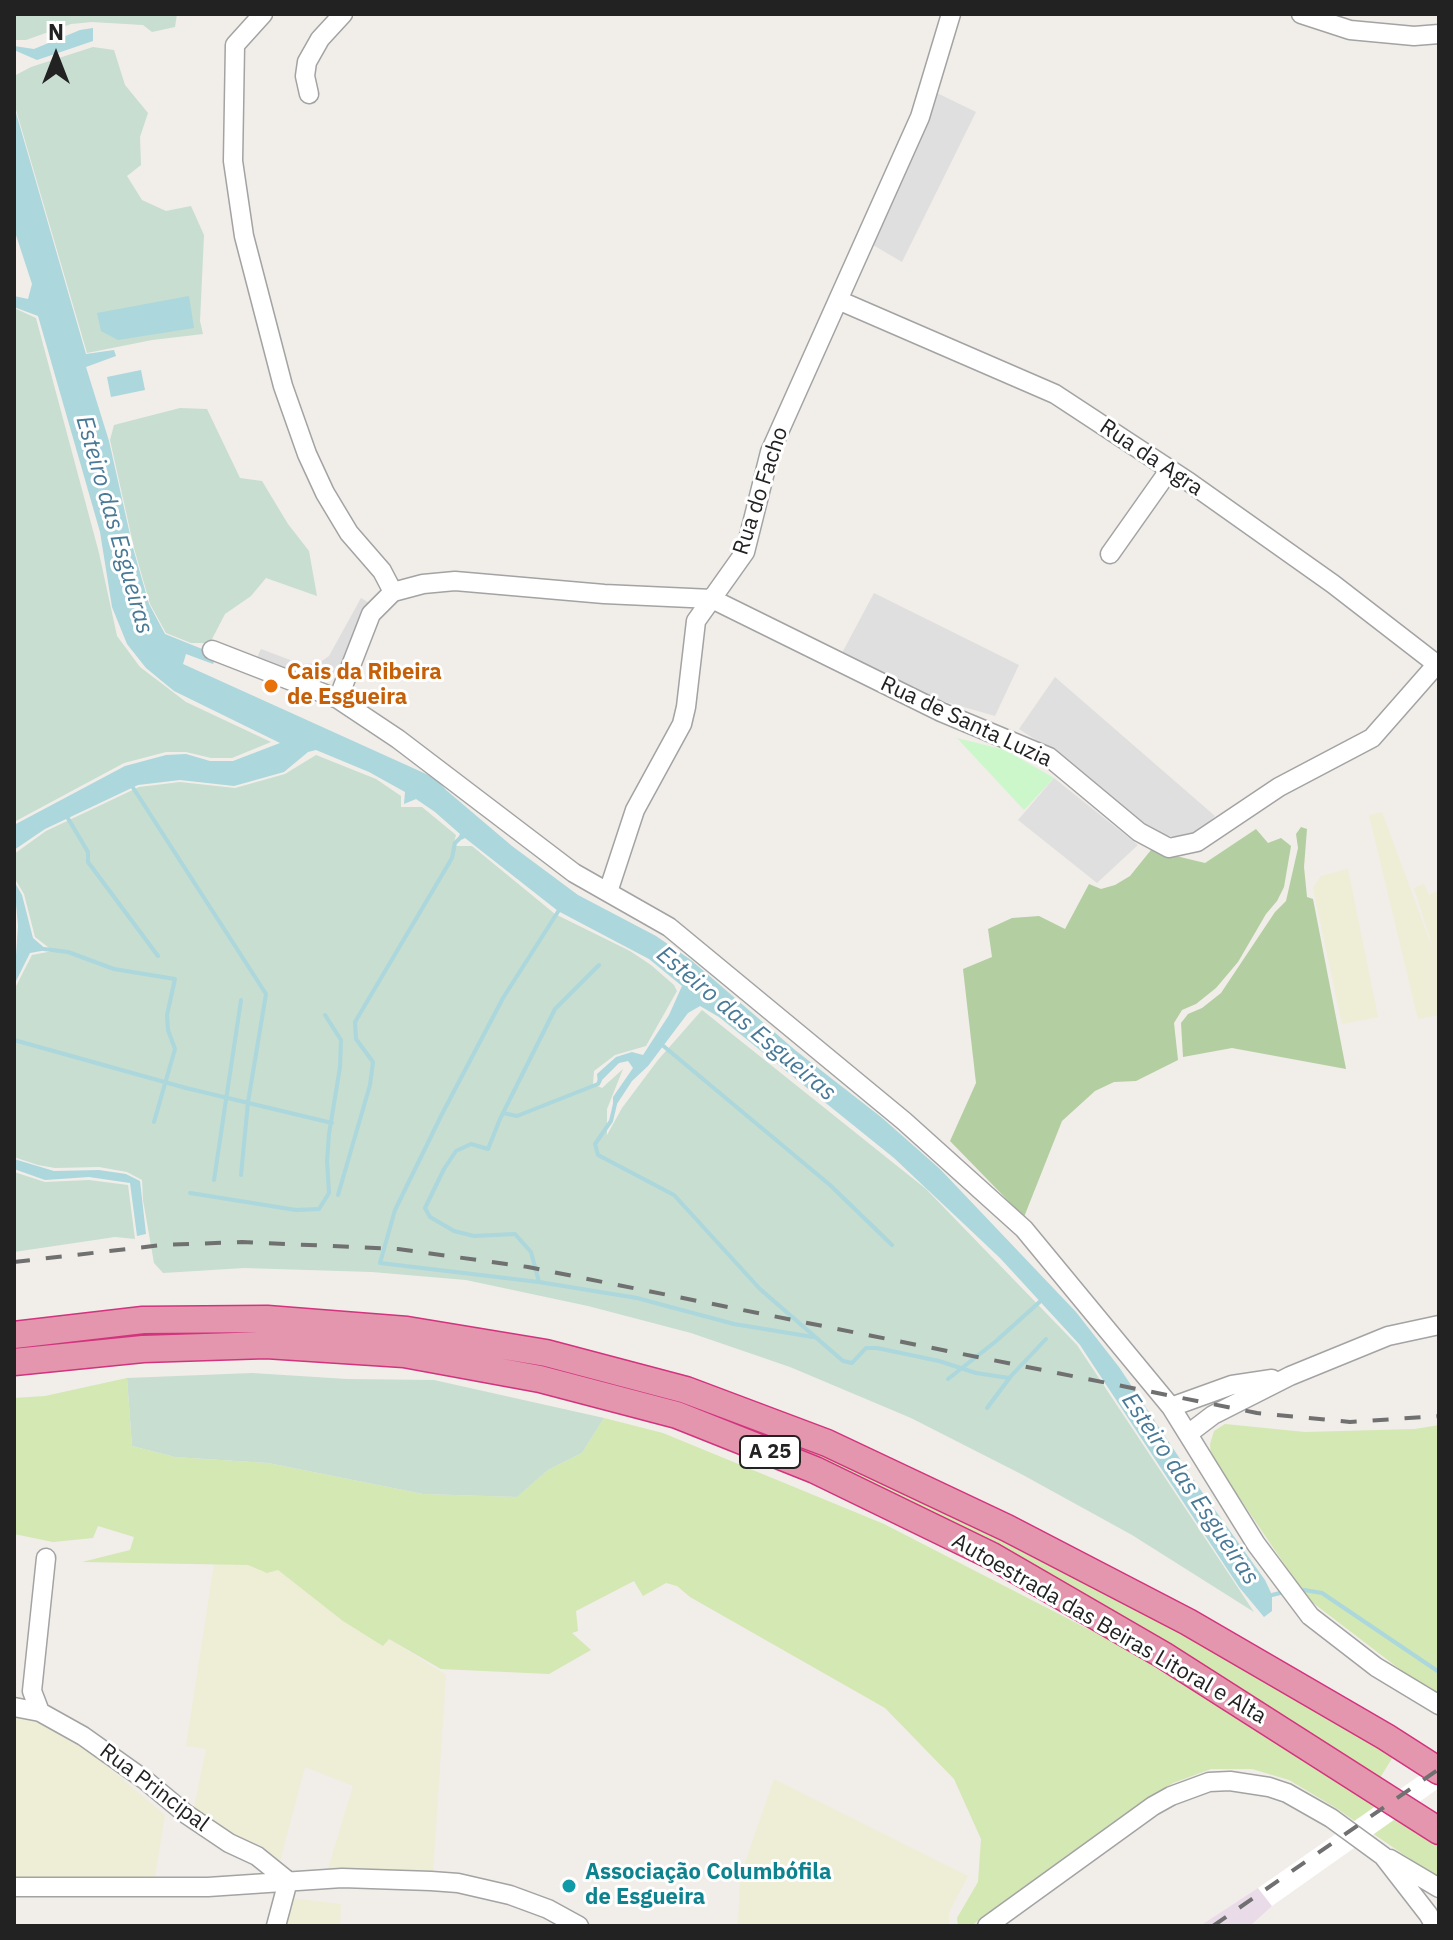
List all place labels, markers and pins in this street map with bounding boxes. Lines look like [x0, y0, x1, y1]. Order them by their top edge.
place label: Cais da Ribeira de Esgueira [287, 660, 442, 712]
marker: Cais da Ribeira de Esgueira [262, 677, 280, 695]
place label: Associação Columbófila de Esgueira [585, 1860, 831, 1912]
marker: Associação Columbófila de Esgueira [560, 1877, 578, 1895]

